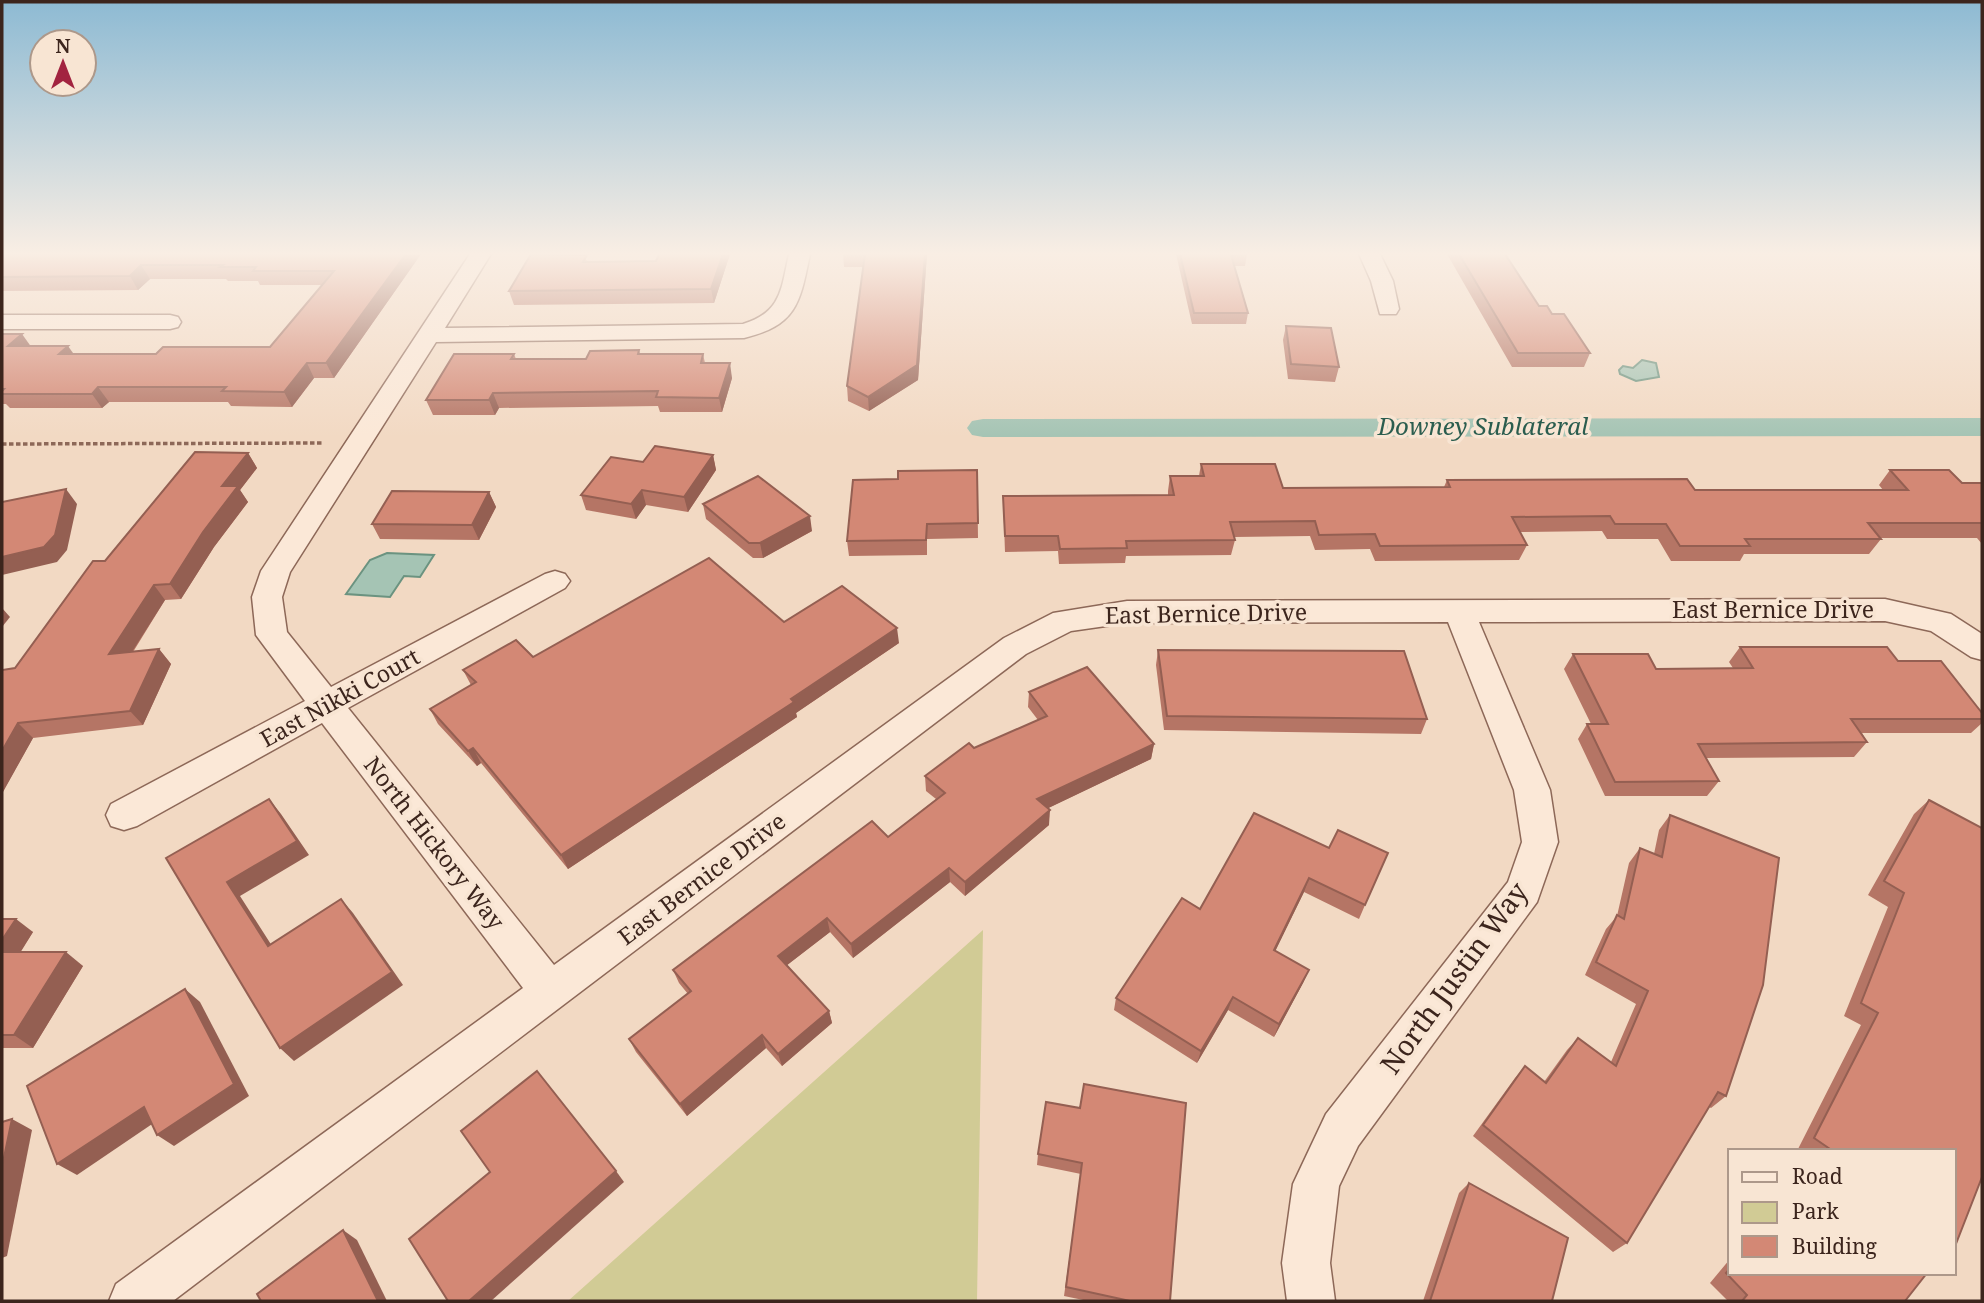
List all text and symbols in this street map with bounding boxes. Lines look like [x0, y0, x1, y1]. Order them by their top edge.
north arrow [28, 28, 98, 98]
text: N [56, 33, 71, 59]
water label: Downey Sublateral [1377, 409, 1589, 442]
street label: East Bernice Drive [1672, 593, 1874, 625]
street label: East Bernice Drive [1105, 595, 1307, 631]
street label: East Nikki Court [254, 640, 425, 754]
street label: North Hickory Way [357, 749, 512, 935]
street label: East Bernice Drive [611, 805, 792, 952]
street label: North Justin Way [1371, 874, 1536, 1081]
legend [1728, 1149, 1956, 1275]
text: Road [1792, 1162, 1843, 1190]
text: Park [1792, 1197, 1839, 1225]
text: Building [1792, 1232, 1877, 1260]

